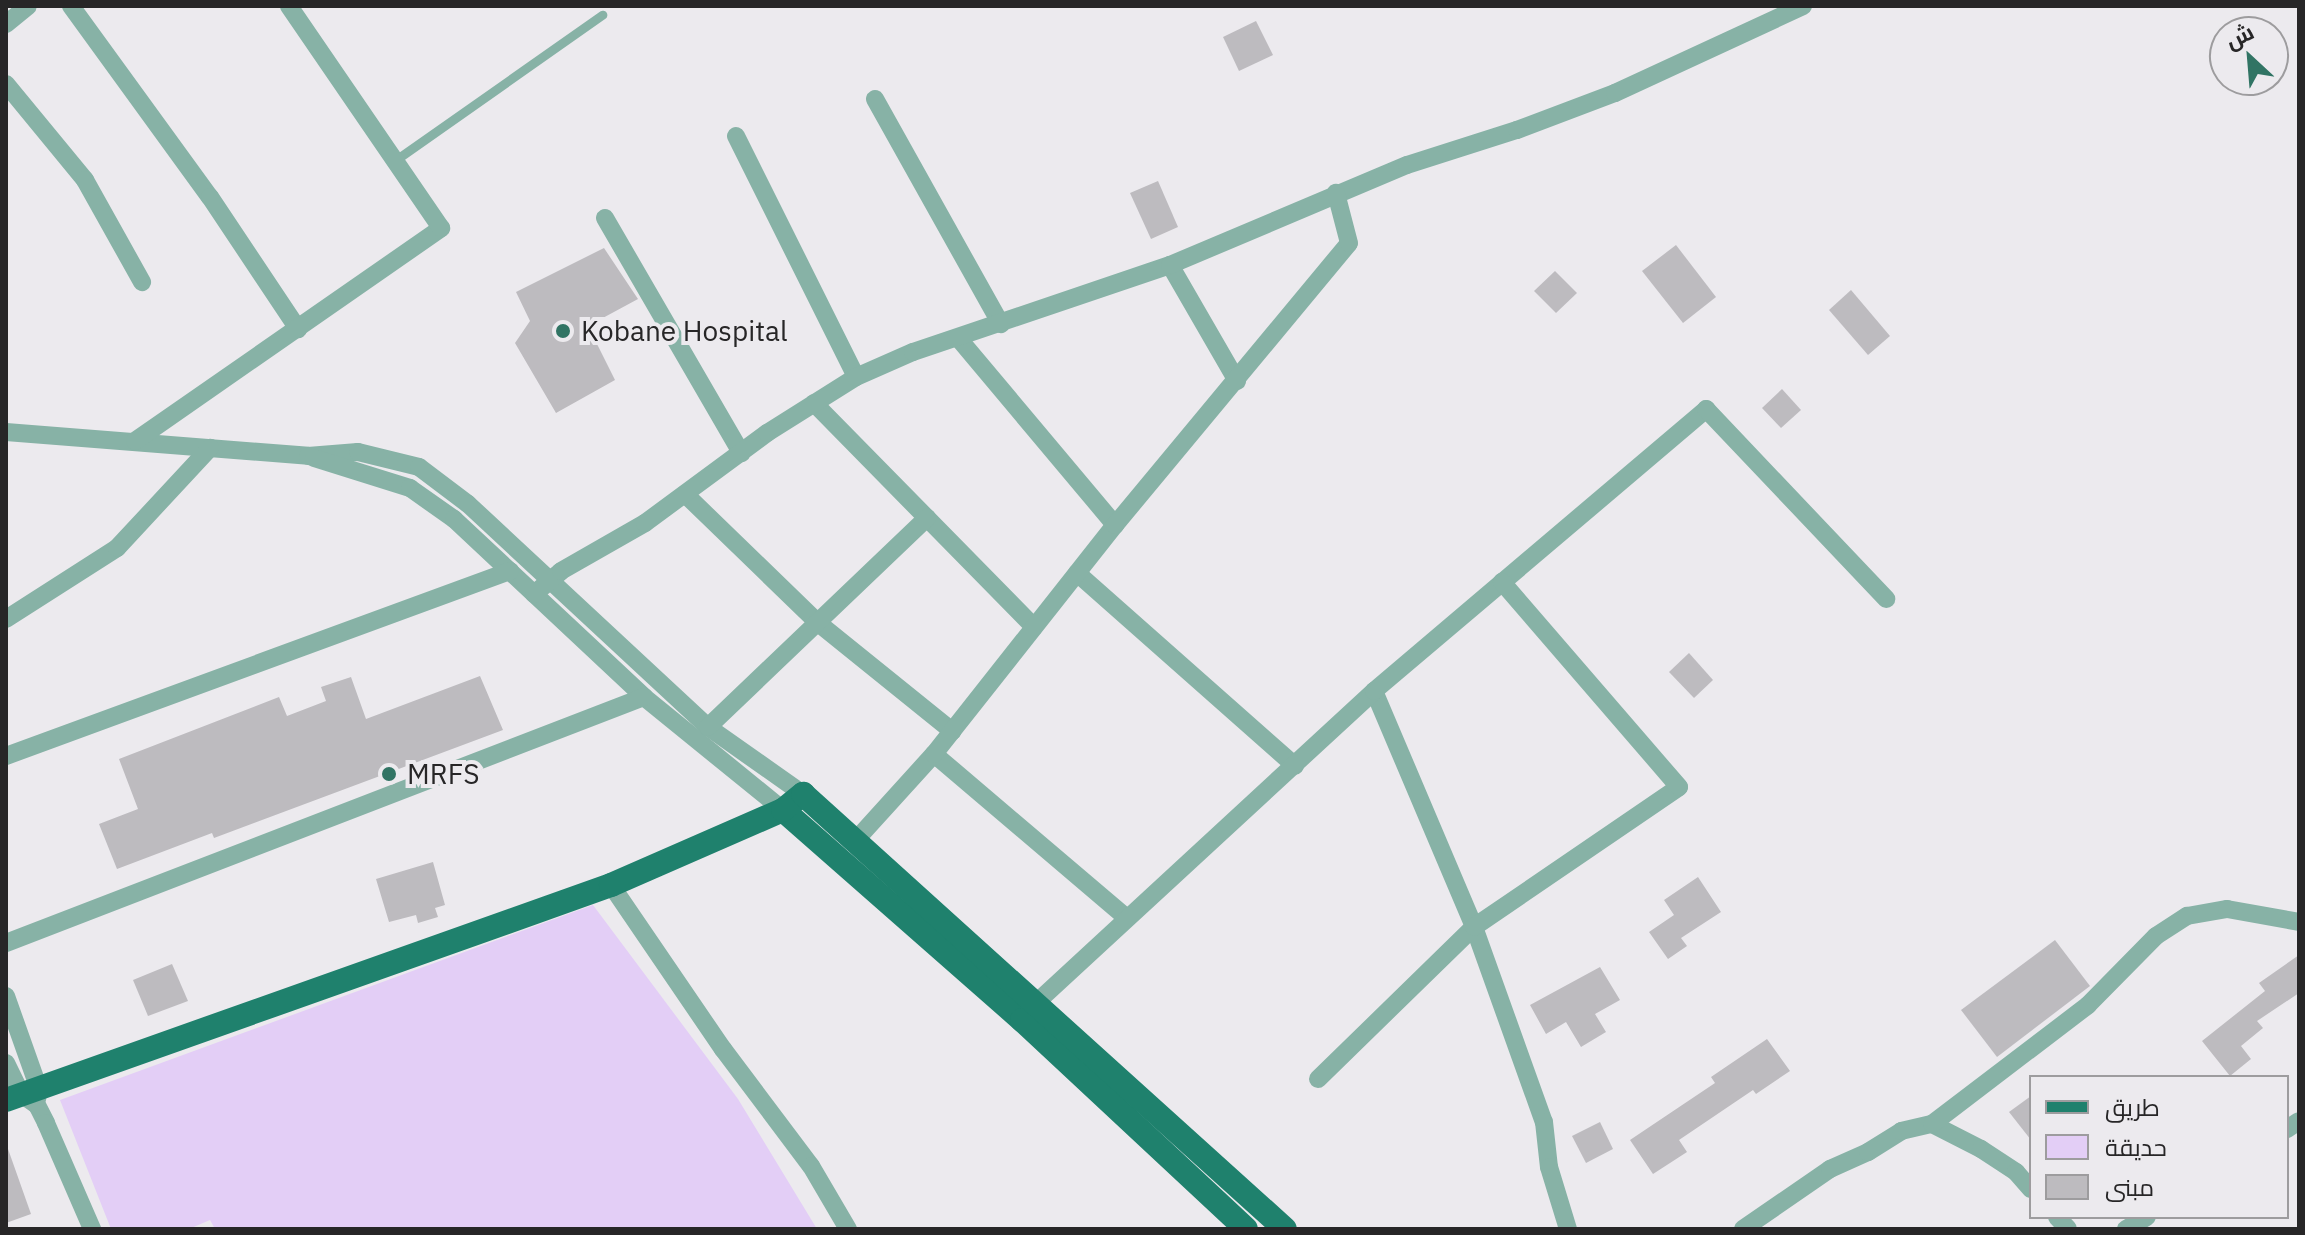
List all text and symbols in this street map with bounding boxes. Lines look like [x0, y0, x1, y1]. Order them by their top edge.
north arrow [2209, 16, 2289, 96]
text: ش [2220, 17, 2258, 55]
place label: Kobane Hospital [581, 314, 788, 348]
marker: Kobane Hospital [552, 320, 574, 342]
place label: MRFS [407, 757, 480, 791]
marker: MRFS [378, 763, 400, 785]
legend [2029, 1075, 2289, 1219]
text: طريق [2105, 1091, 2160, 1123]
text: حديقة [2105, 1131, 2167, 1163]
text: مبنى [2105, 1171, 2154, 1203]

